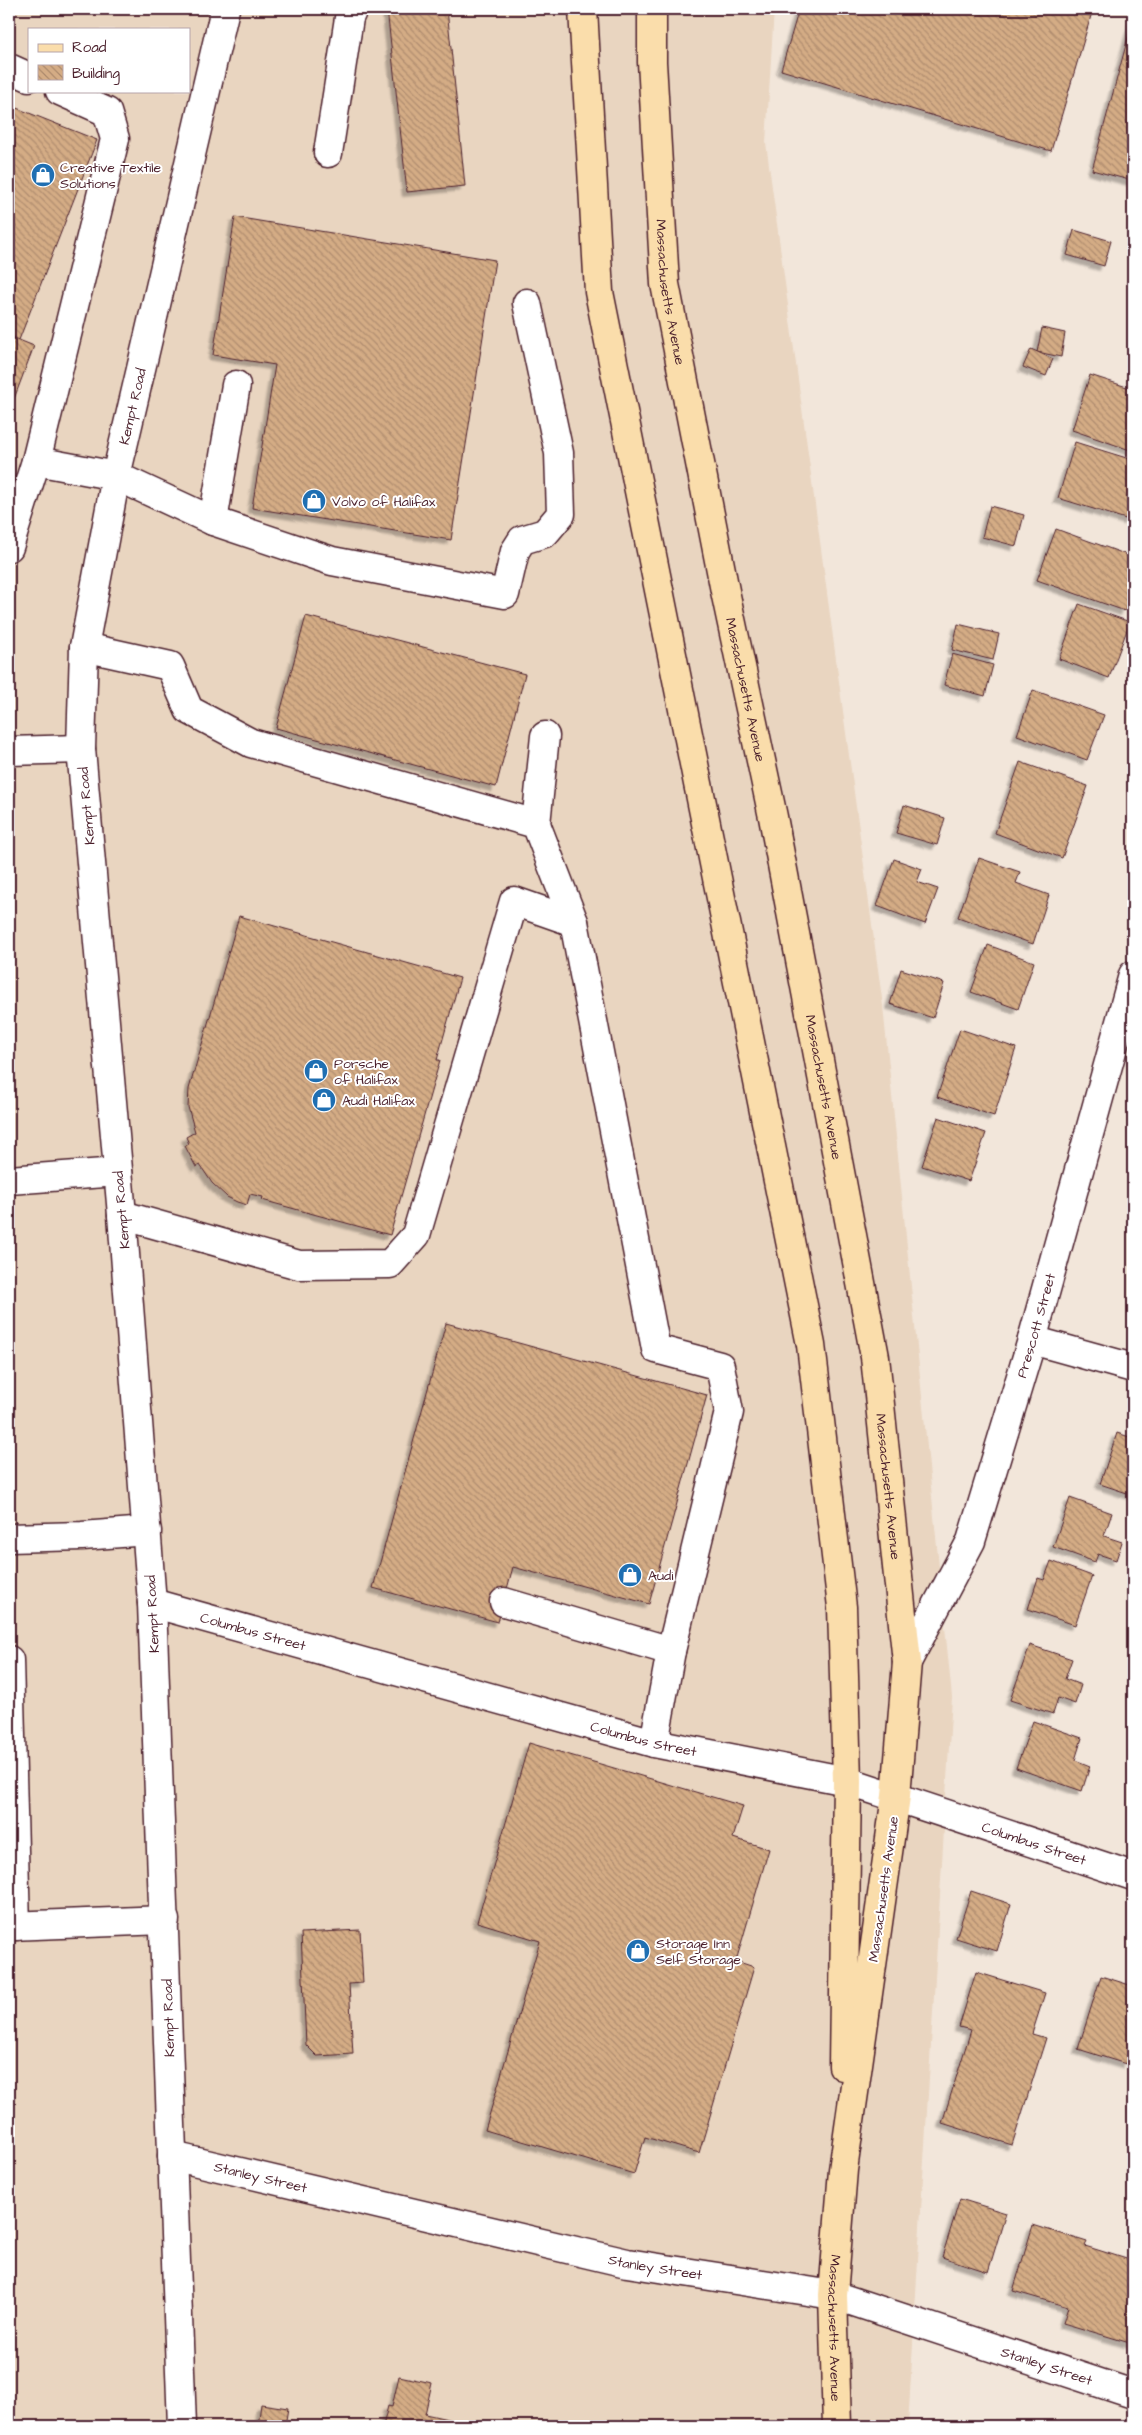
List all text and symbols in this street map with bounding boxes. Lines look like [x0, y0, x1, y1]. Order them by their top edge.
legend [28, 28, 190, 92]
text: Road [72, 37, 107, 58]
text: Building [72, 63, 120, 85]
place label: Creative Textile Solutions [60, 158, 161, 194]
shop icon: Creative Textile Solutions [30, 162, 56, 188]
street label: Massachusetts Avenue [650, 219, 690, 367]
street label: Kempt Road [115, 366, 152, 447]
shop icon: Volvo of Halifax [301, 488, 327, 514]
place label: Volvo of Halifax [332, 492, 436, 512]
street label: Massachusetts Avenue [720, 616, 770, 764]
street label: Kempt Road [74, 766, 100, 846]
street label: Massachusetts Avenue [800, 1013, 847, 1162]
place label: Porsche of Halifax [334, 1054, 398, 1090]
shop icon: Porsche of Halifax [303, 1058, 329, 1084]
shop icon: Audi Halifax [311, 1087, 337, 1113]
place label: Audi Halifax [342, 1091, 415, 1111]
street label: Kempt Road [109, 1170, 135, 1250]
street label: Prescott Street [1012, 1271, 1061, 1381]
street label: Massachusetts Avenue [870, 1413, 905, 1561]
shop icon: Audi [617, 1562, 643, 1588]
place label: Audi [648, 1566, 673, 1586]
street label: Kempt Road [141, 1574, 165, 1654]
street label: Columbus Street [198, 1608, 308, 1657]
street label: Columbus Street [588, 1717, 699, 1762]
street label: Massachusetts Avenue [864, 1815, 904, 1963]
street label: Columbus Street [979, 1817, 1089, 1871]
place label: Storage Inn Self Storage [656, 1934, 741, 1970]
shop icon: Storage Inn Self Storage [625, 1938, 651, 1964]
street label: Kempt Road [158, 1979, 180, 2057]
street label: Stanley Street [212, 2157, 309, 2199]
street label: Stanley Street [606, 2250, 704, 2286]
street label: Massachusetts Avenue [822, 2254, 845, 2402]
street label: Stanley Street [998, 2342, 1095, 2391]

